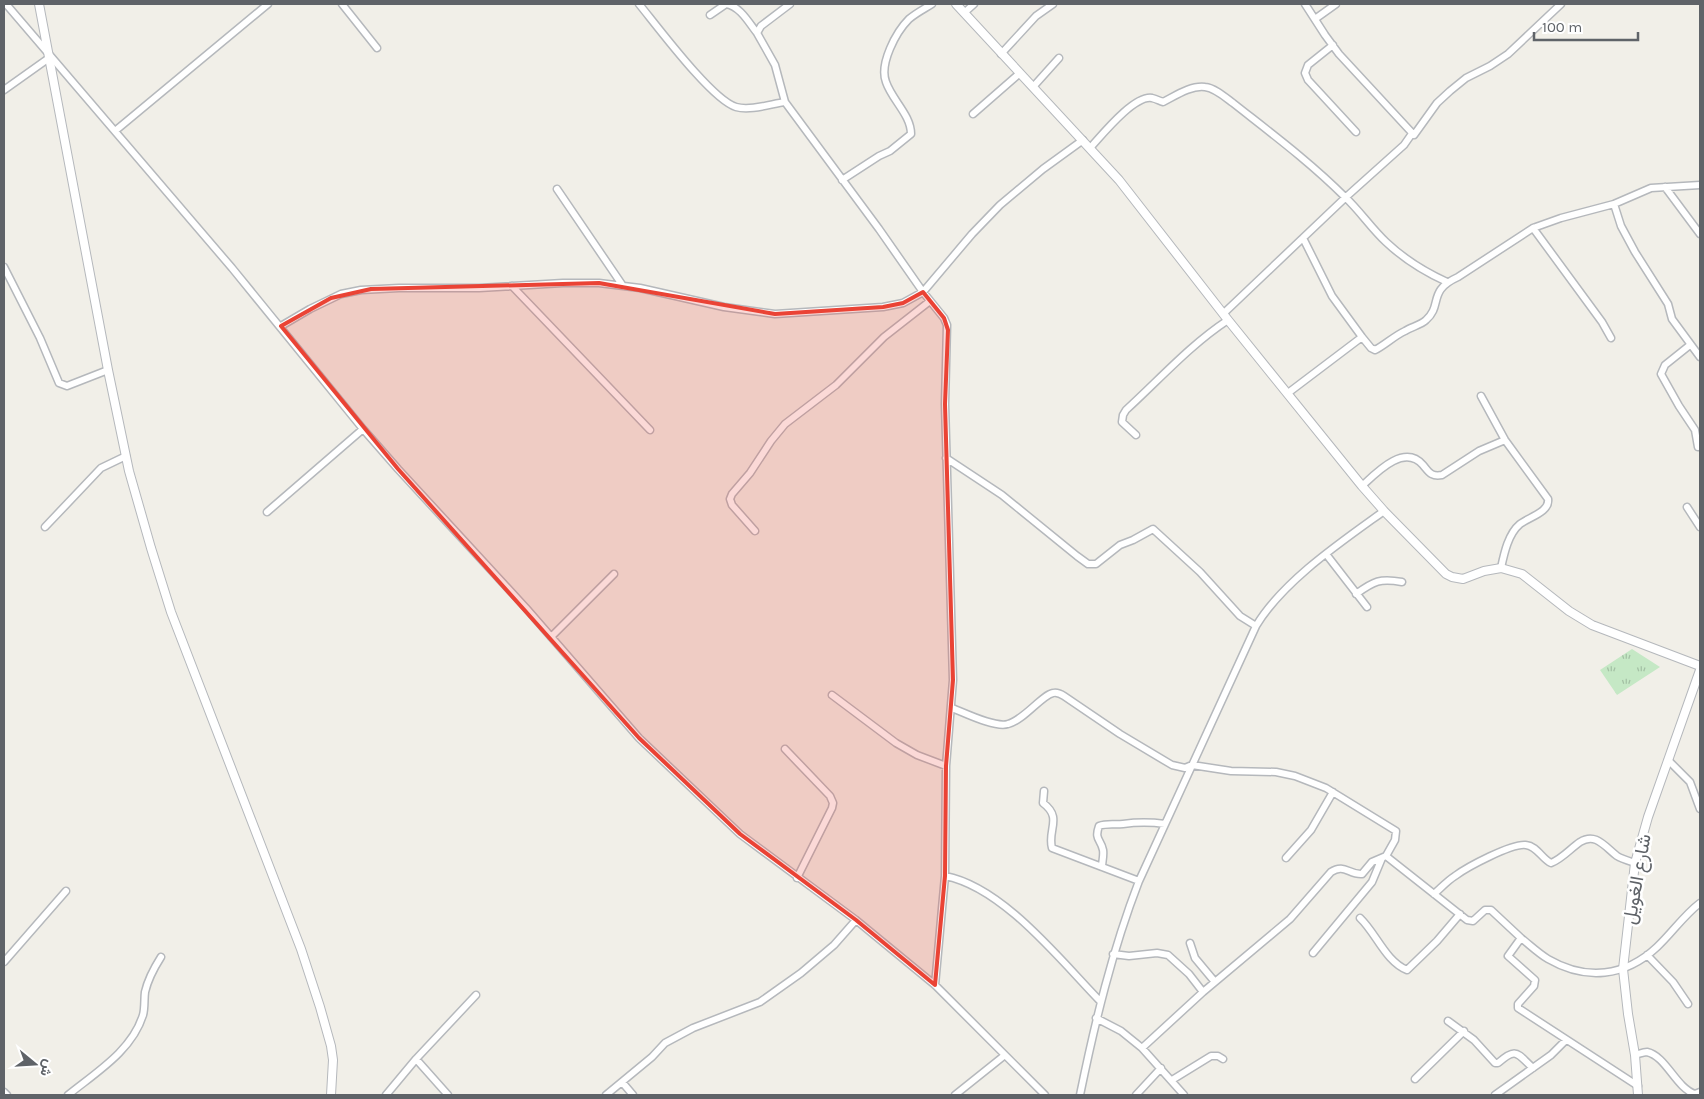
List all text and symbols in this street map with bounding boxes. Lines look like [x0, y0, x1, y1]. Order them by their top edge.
scale bar [1534, 10, 1638, 42]
text: 100 m [1542, 18, 1582, 36]
street label: شارع الغويل [1618, 832, 1657, 926]
north arrow [10, 1039, 60, 1089]
text: ش [36, 1057, 58, 1079]

